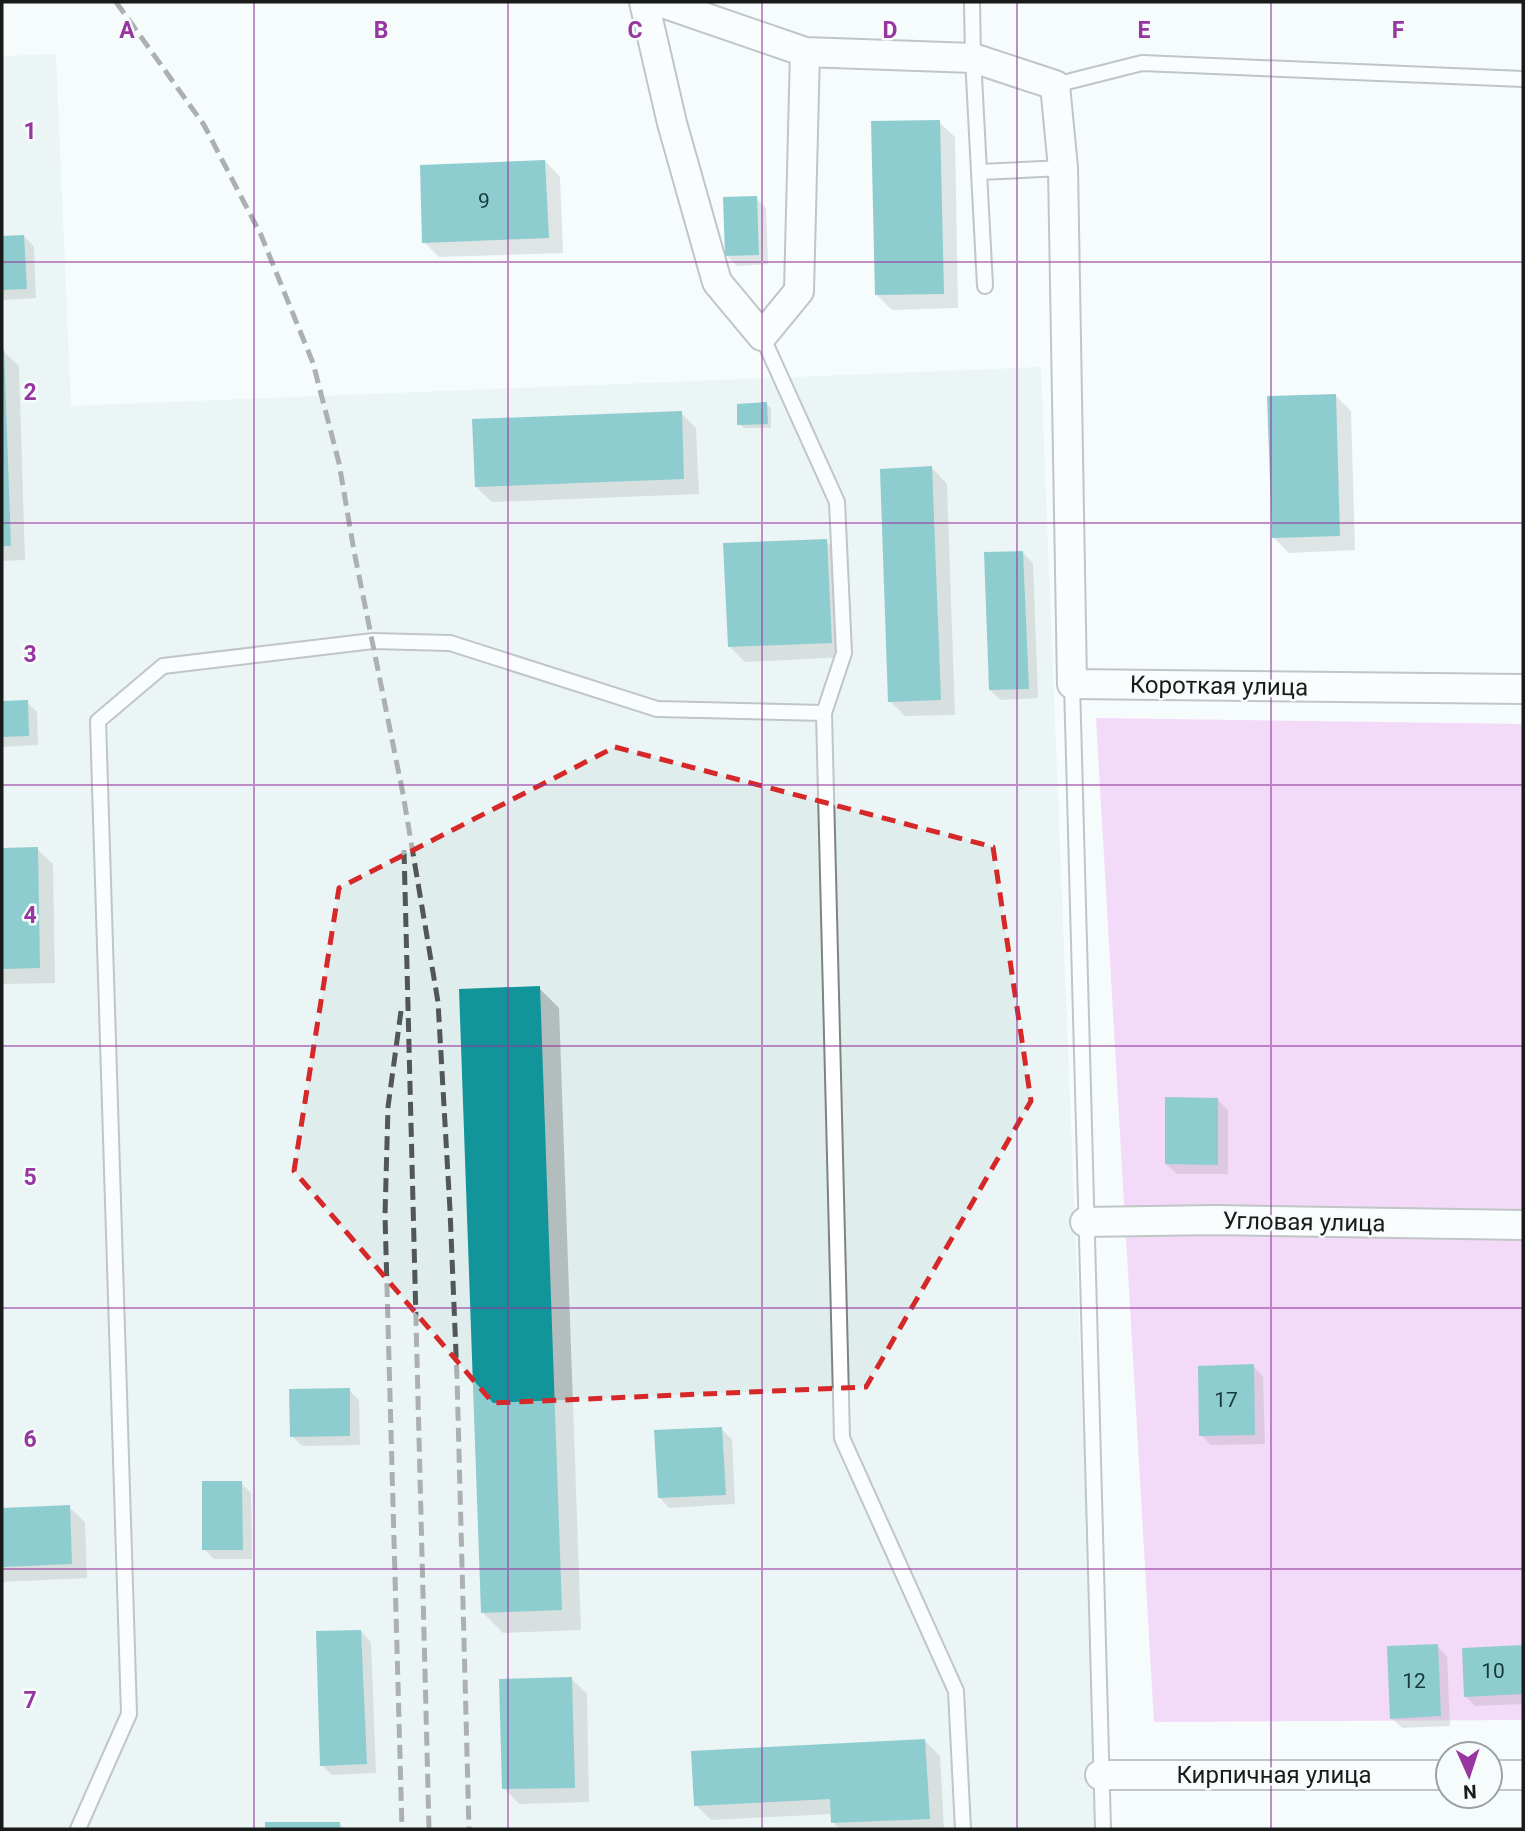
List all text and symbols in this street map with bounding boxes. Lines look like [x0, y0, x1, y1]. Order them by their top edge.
text: A [119, 17, 135, 44]
text: B [374, 17, 388, 44]
text: C [627, 17, 643, 44]
text: D [883, 17, 897, 44]
text: E [1138, 17, 1151, 44]
text: F [1392, 17, 1405, 44]
text: 1 [23, 118, 37, 145]
house number: 9 [478, 189, 490, 213]
text: 2 [23, 379, 37, 406]
text: 3 [23, 641, 37, 668]
street label: Короткая улица [1130, 670, 1308, 702]
text: 4 [23, 902, 37, 929]
text: 5 [23, 1164, 37, 1191]
street label: Угловая улица [1222, 1207, 1386, 1237]
house number: 17 [1214, 1388, 1238, 1412]
text: 6 [23, 1426, 37, 1453]
house number: 10 [1481, 1659, 1505, 1683]
house number: 12 [1402, 1669, 1426, 1693]
text: 7 [23, 1687, 37, 1714]
north arrow [1434, 1740, 1504, 1810]
street label: Кирпичная улица [1176, 1761, 1372, 1789]
text: N [1463, 1780, 1477, 1803]

